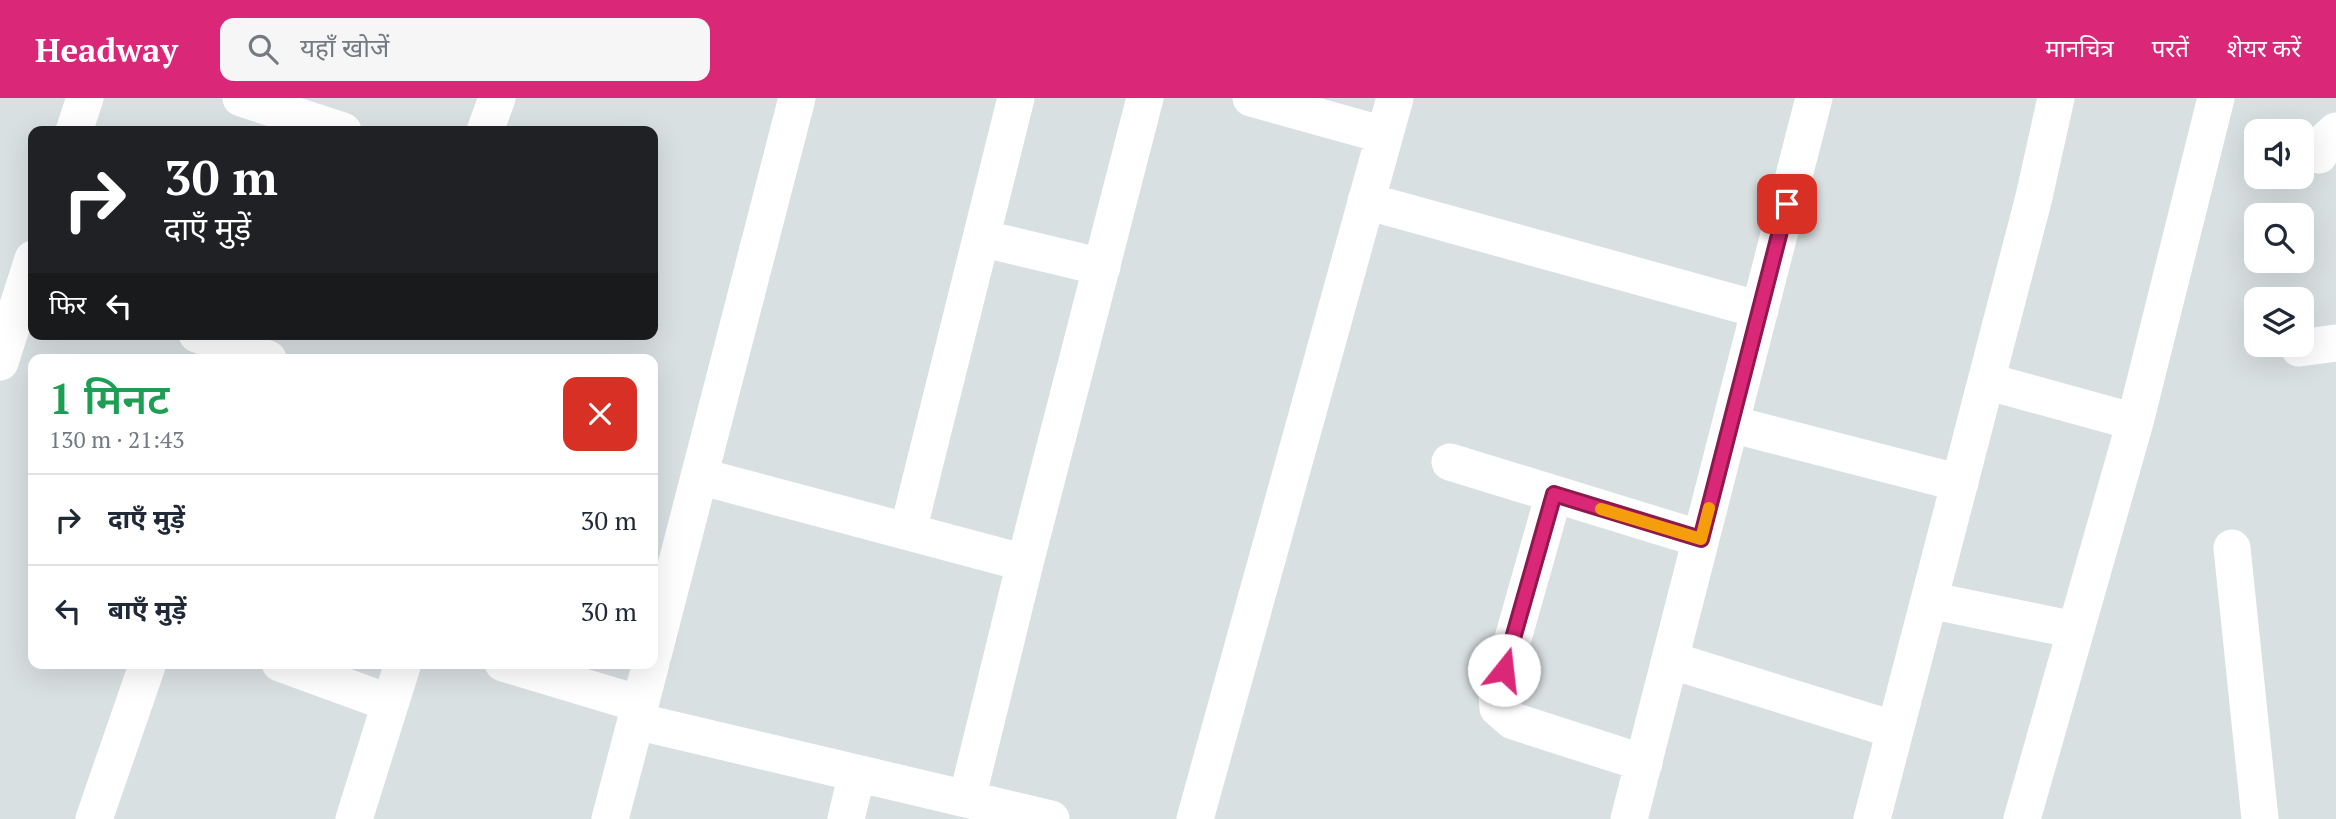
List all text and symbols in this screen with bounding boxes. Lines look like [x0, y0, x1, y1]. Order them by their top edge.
search box [220, 18, 710, 81]
text: Headway [35, 28, 178, 71]
icon: search [244, 30, 282, 68]
text: यहाँ खोजें [300, 30, 389, 64]
text: मानचित्र [2045, 32, 2114, 64]
text: परतें [2152, 32, 2189, 64]
text: शेयर करें [2227, 32, 2301, 64]
map controls [2244, 119, 2314, 357]
button: sound [2244, 119, 2314, 189]
text: 30 m [164, 144, 278, 209]
icon: right [49, 154, 140, 245]
pin [1757, 174, 1817, 234]
icon: arrive [1768, 185, 1806, 223]
button: search [2244, 203, 2314, 273]
text: दाएँ मुड़ें [164, 207, 251, 249]
text: फिर [49, 287, 86, 321]
icon: left [100, 287, 138, 325]
button: layers [2244, 287, 2314, 357]
text: 1 मिनट [49, 370, 169, 426]
button: close [563, 377, 637, 451]
text: 130 m · 21:43 [49, 424, 184, 455]
icon: right [49, 501, 87, 539]
text: दाएँ मुड़ें [108, 501, 185, 535]
text: 30 m [581, 503, 637, 537]
icon: left [49, 592, 87, 630]
text: बाएँ मुड़ें [108, 592, 186, 626]
text: 30 m [581, 594, 637, 628]
position arrow [1467, 633, 1541, 707]

